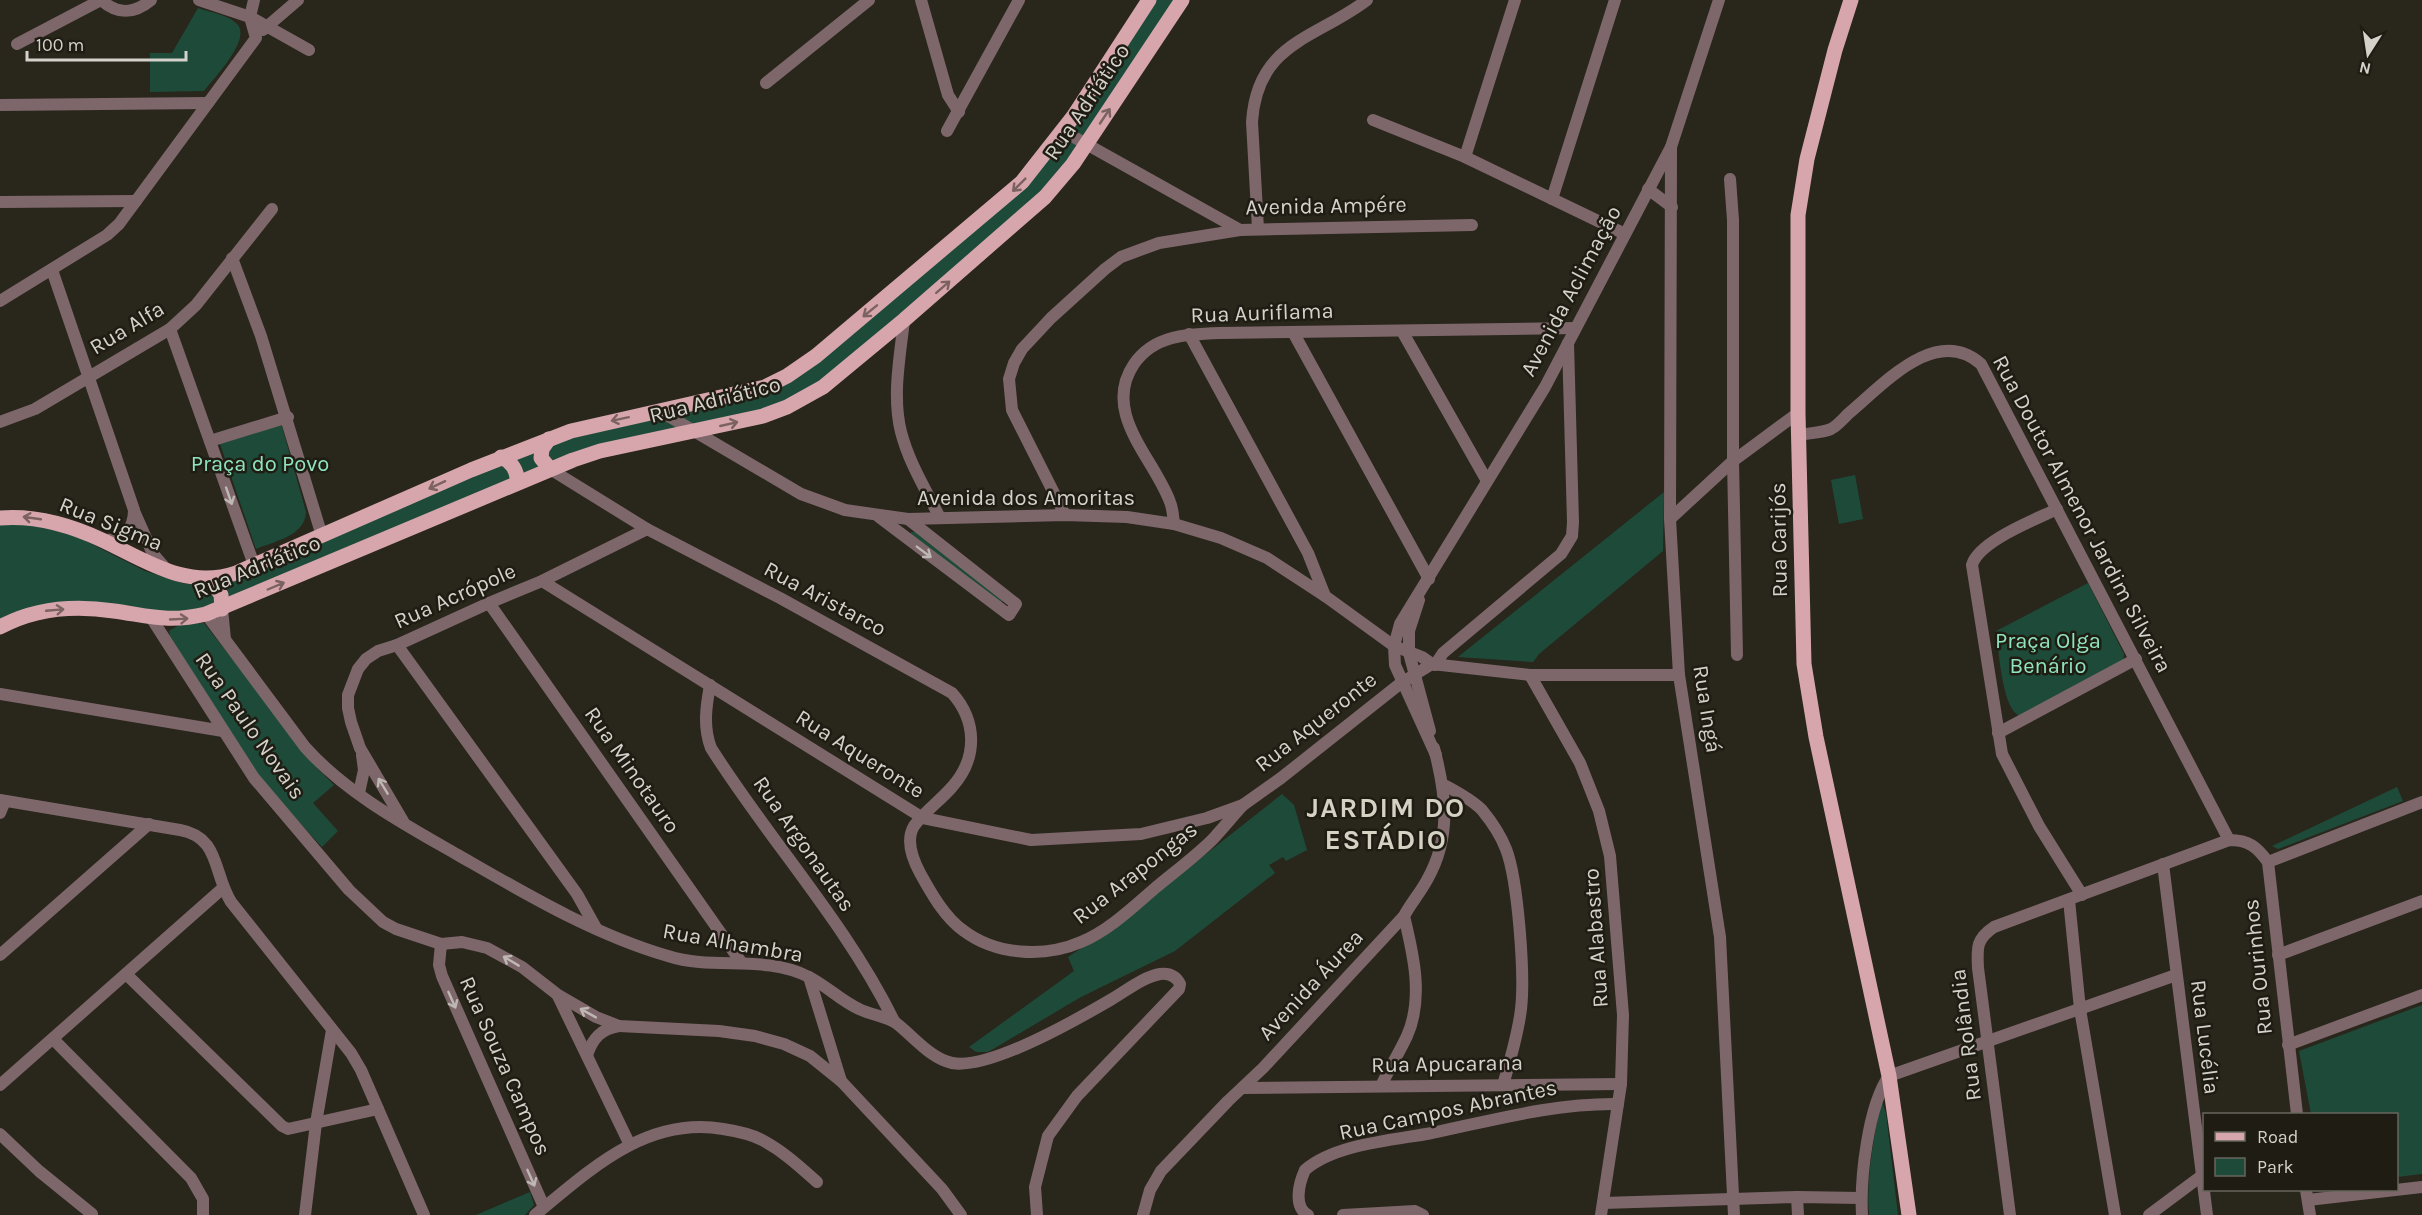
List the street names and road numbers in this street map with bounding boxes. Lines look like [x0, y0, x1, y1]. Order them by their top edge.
street label: Rua Adriático [1039, 39, 1135, 165]
street label: Avenida Ampére [1245, 192, 1407, 220]
street label: Avenida Aclimação [1515, 201, 1627, 381]
street label: Rua Alfa [85, 296, 169, 360]
street label: Rua Auriflama [1190, 298, 1334, 328]
street label: Rua Doutor Almenor Jardim Silveira [1987, 351, 2177, 677]
street label: Rua Adriático [647, 371, 783, 429]
street label: Rua Carijós [1765, 482, 1793, 598]
street label: Avenida dos Amoritas [917, 485, 1135, 511]
street label: Rua Sigma [56, 492, 166, 556]
street label: Rua Adriático [190, 530, 324, 604]
street label: Rua Aristarco [759, 556, 891, 642]
street label: Rua Acrópole [390, 558, 520, 634]
street label: Rua Paulo Novais [190, 647, 310, 805]
street label: Rua Ingá [1687, 663, 1727, 755]
street label: Rua Aqueronte [1250, 666, 1382, 778]
street label: Rua Minotauro [579, 702, 685, 838]
street label: Rua Aqueronte [791, 704, 929, 804]
street label: Rua Argonautas [748, 771, 860, 917]
street label: Rua Arapongas [1067, 816, 1203, 930]
street label: Rua Alabastro [1578, 867, 1614, 1009]
street label: Rua Ourinhos [2238, 898, 2278, 1036]
street label: Rua Alhambra [661, 918, 805, 968]
street label: Avenida Áurea [1252, 924, 1369, 1046]
street label: Rua Rolândia [1945, 967, 1987, 1103]
street label: Rua Souza Campos [454, 972, 556, 1160]
street label: Rua Lucélia [2185, 978, 2225, 1096]
street label: Rua Apucarana [1371, 1050, 1523, 1078]
street label: Rua Campos Abrantes [1337, 1074, 1559, 1146]

